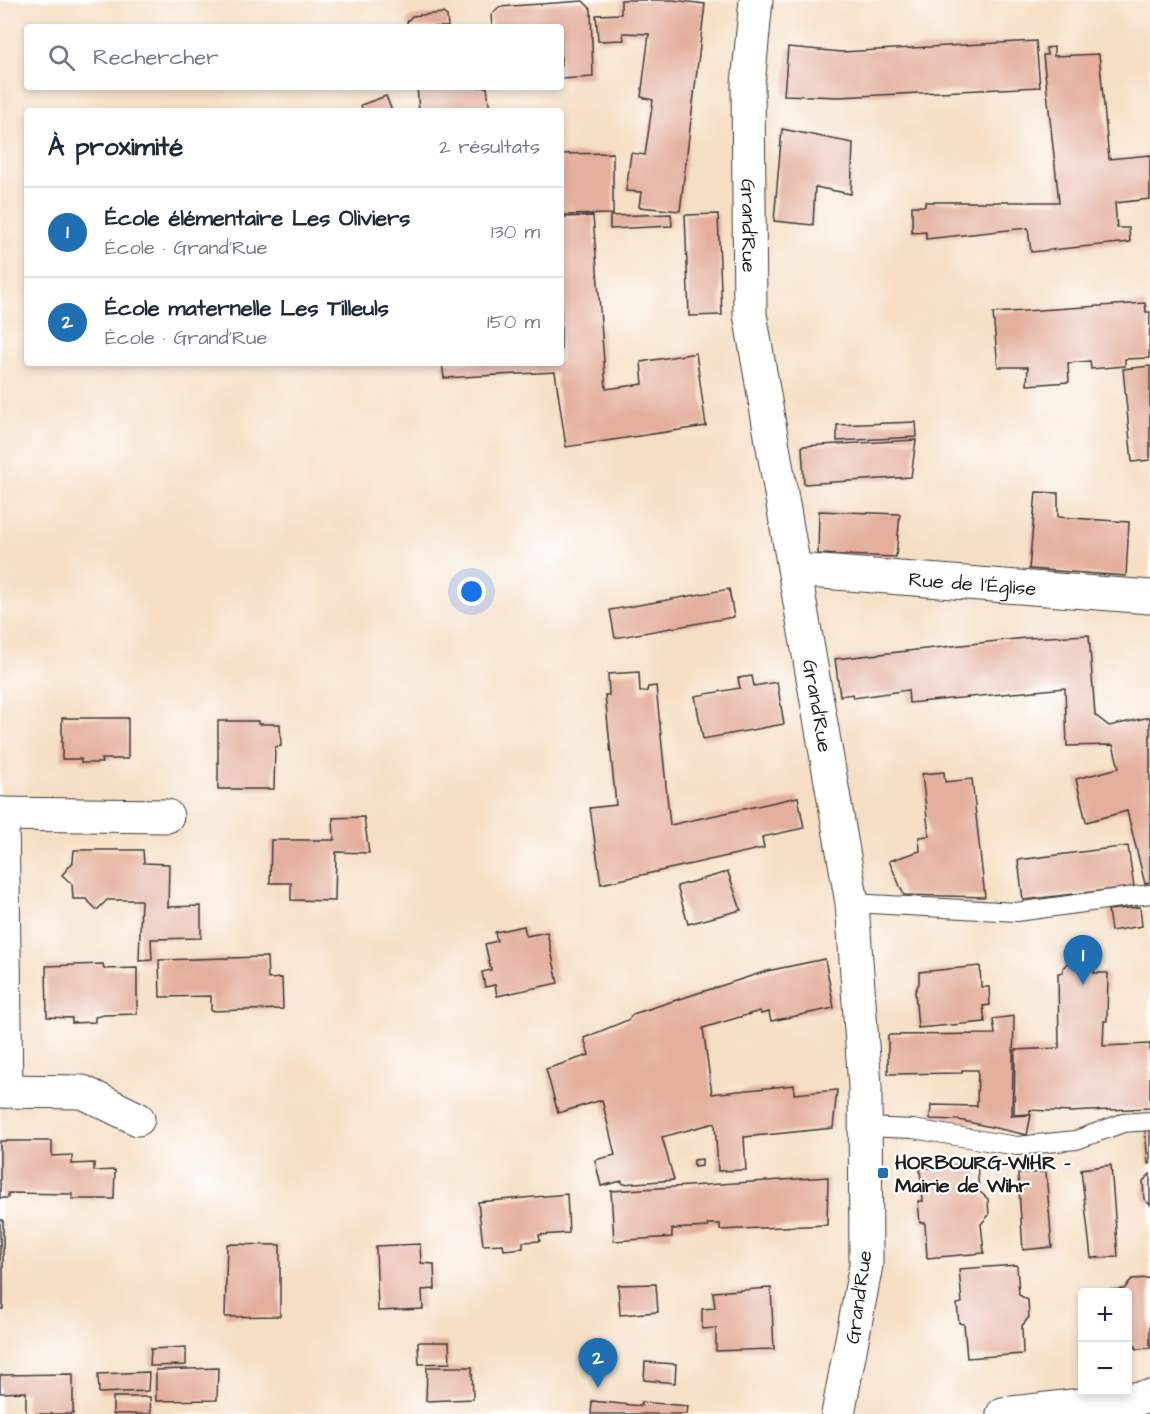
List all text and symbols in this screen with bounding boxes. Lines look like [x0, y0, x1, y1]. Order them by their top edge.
search box [24, 24, 564, 90]
icon: search [45, 41, 78, 74]
text: Rechercher [93, 42, 218, 73]
text: À proximité [48, 129, 183, 165]
text: 2 résultats [439, 133, 540, 161]
street label: Grand'Rue [734, 179, 763, 273]
text: École élémentaire Les Oliviers [105, 203, 410, 234]
text: 1 [66, 218, 69, 246]
text: 130 m [491, 218, 540, 246]
text: École · Grand'Rue [105, 234, 267, 262]
text: École maternelle Les Tilleuls [105, 293, 389, 324]
text: 2 [62, 308, 73, 336]
text: 150 m [487, 308, 540, 336]
text: École · Grand'Rue [105, 324, 267, 352]
street label: Rue de l'Église [908, 566, 1037, 603]
your location [457, 577, 486, 606]
street label: Grand'Rue [795, 657, 839, 755]
pin: 1 [1064, 936, 1102, 985]
place label: HORBOURG-WIHR - Mairie de Wihr [895, 1149, 1071, 1200]
marker: HORBOURG-WIHR - Mairie de Wihr [876, 1166, 890, 1180]
street label: Grand'Rue [839, 1249, 879, 1346]
map controls [1078, 1288, 1132, 1396]
button: + [1078, 1288, 1132, 1342]
pin: 2 [578, 1338, 618, 1388]
button: − [1078, 1342, 1132, 1396]

